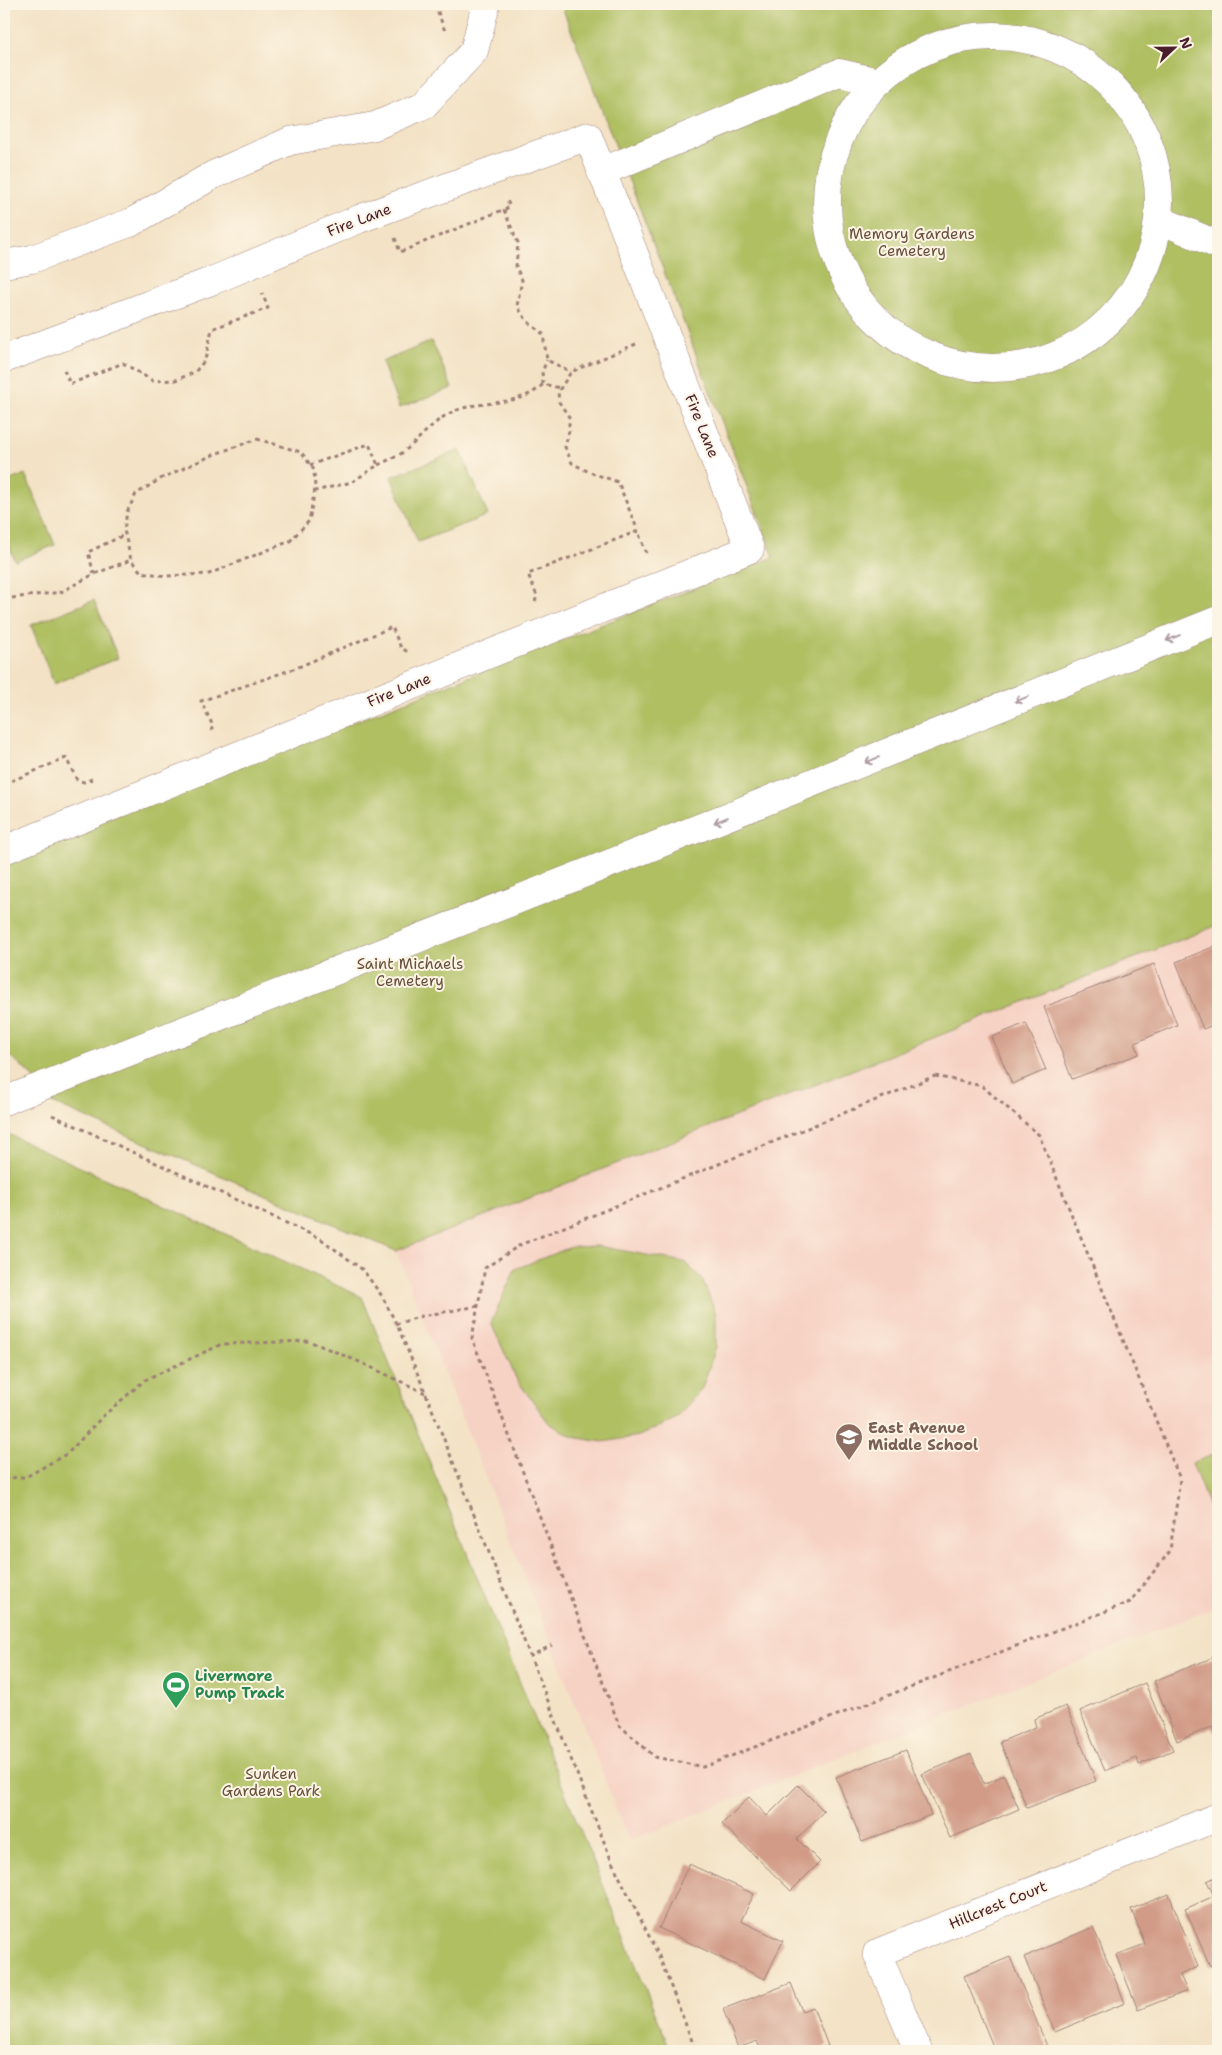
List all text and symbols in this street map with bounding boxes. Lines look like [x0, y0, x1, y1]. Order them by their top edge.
north arrow [1150, 22, 1200, 72]
text: N [1176, 35, 1196, 52]
street label: Fire Lane [324, 199, 394, 241]
park label: Memory Gardens Cemetery [849, 224, 975, 261]
street label: Fire Lane [680, 391, 724, 461]
one-way arrow [1166, 634, 1181, 643]
street label: Fire Lane [364, 668, 434, 712]
one-way arrow [1015, 695, 1030, 704]
one-way arrow [864, 756, 879, 765]
one-way arrow [714, 816, 729, 825]
park label: Saint Michaels Cemetery [357, 954, 463, 991]
place label: East Avenue Middle School [868, 1418, 978, 1455]
school or university icon: East Avenue Middle School [834, 1422, 864, 1461]
place label: Livermore Pump Track [195, 1666, 285, 1703]
sports icon: Livermore Pump Track [161, 1670, 191, 1709]
park label: Sunken Gardens Park [222, 1764, 320, 1801]
street label: Hillcrest Court [946, 1876, 1050, 1934]

